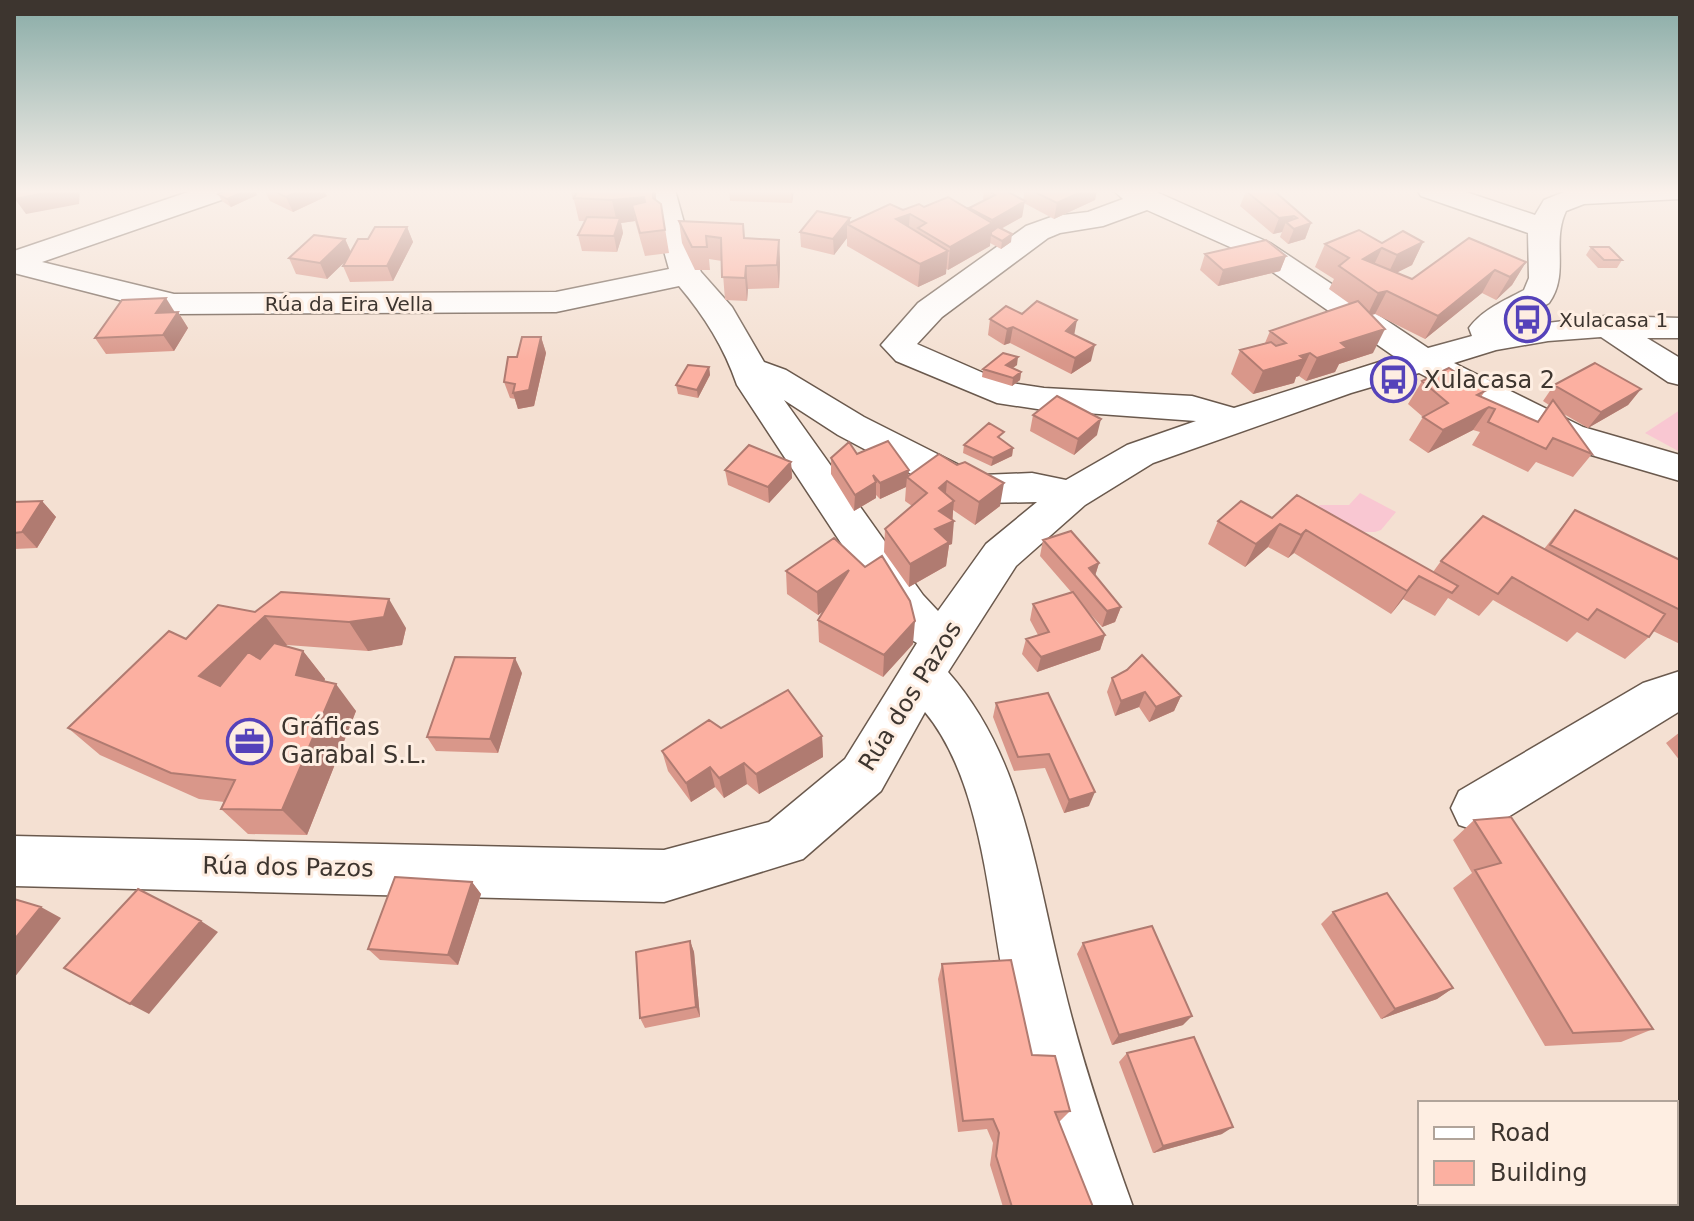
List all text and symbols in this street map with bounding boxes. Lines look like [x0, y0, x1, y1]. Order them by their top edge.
street label: Rúa da Eira Vella [265, 292, 433, 316]
bus stop icon: Xulacasa 1 [1504, 296, 1552, 344]
place label: Xulacasa 1 [1559, 308, 1668, 332]
bus stop icon: Xulacasa 2 [1369, 356, 1417, 404]
place label: Xulacasa 2 [1424, 366, 1555, 394]
street label: Rúa dos Pazos [853, 616, 967, 776]
place label: Gráficas Garabal S.L. [281, 713, 427, 769]
office icon: Gráficas Garabal S.L. [226, 717, 274, 765]
street label: Rúa dos Pazos [202, 852, 374, 882]
legend [1418, 1101, 1678, 1205]
text: Road [1490, 1119, 1550, 1147]
text: Building [1490, 1159, 1587, 1187]

